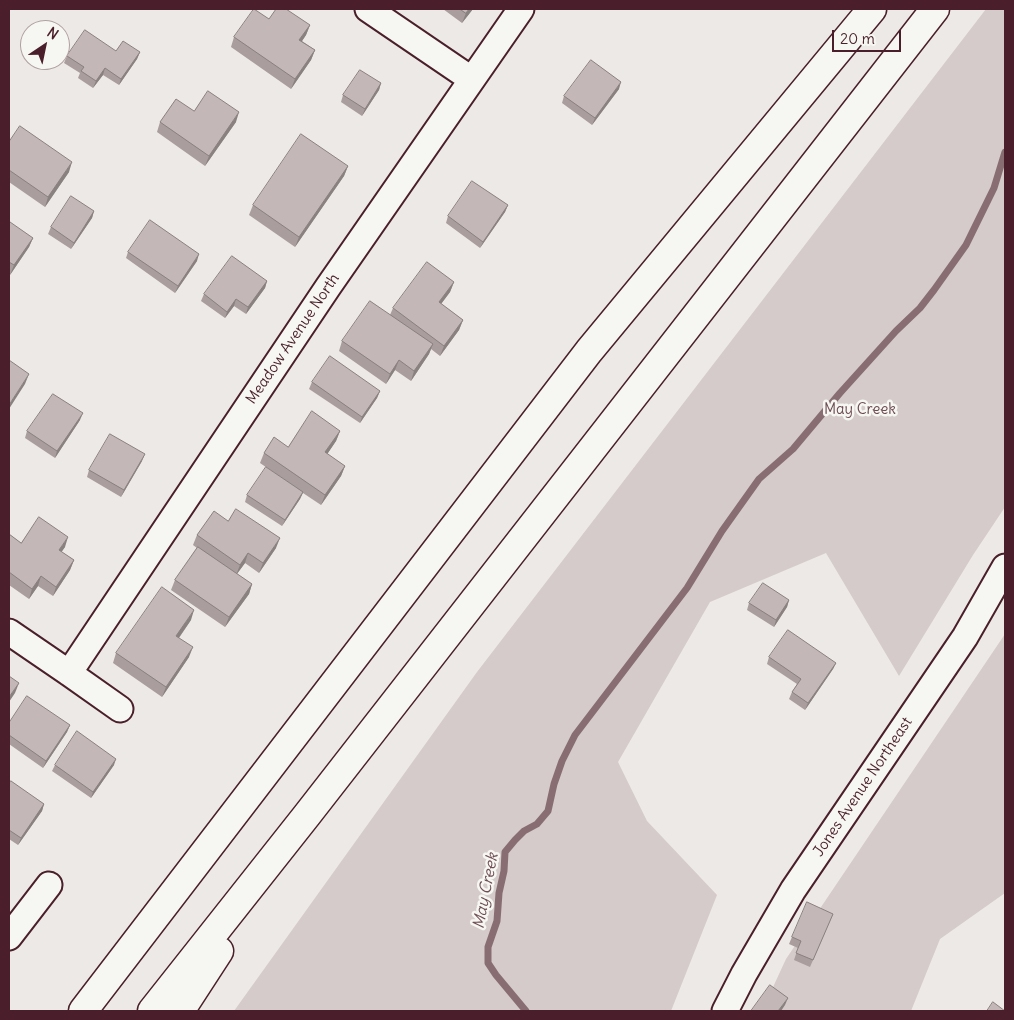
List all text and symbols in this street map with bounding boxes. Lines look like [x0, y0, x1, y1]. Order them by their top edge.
north arrow [20, 20, 70, 70]
scale bar [834, 20, 903, 52]
text: N [44, 23, 62, 44]
text: 20 m [840, 29, 875, 48]
street label: Meadow Avenue North [243, 270, 343, 408]
park label: May Creek [824, 401, 896, 419]
street label: Jones Avenue Northeast [810, 714, 916, 860]
water label: May Creek [469, 852, 503, 930]

